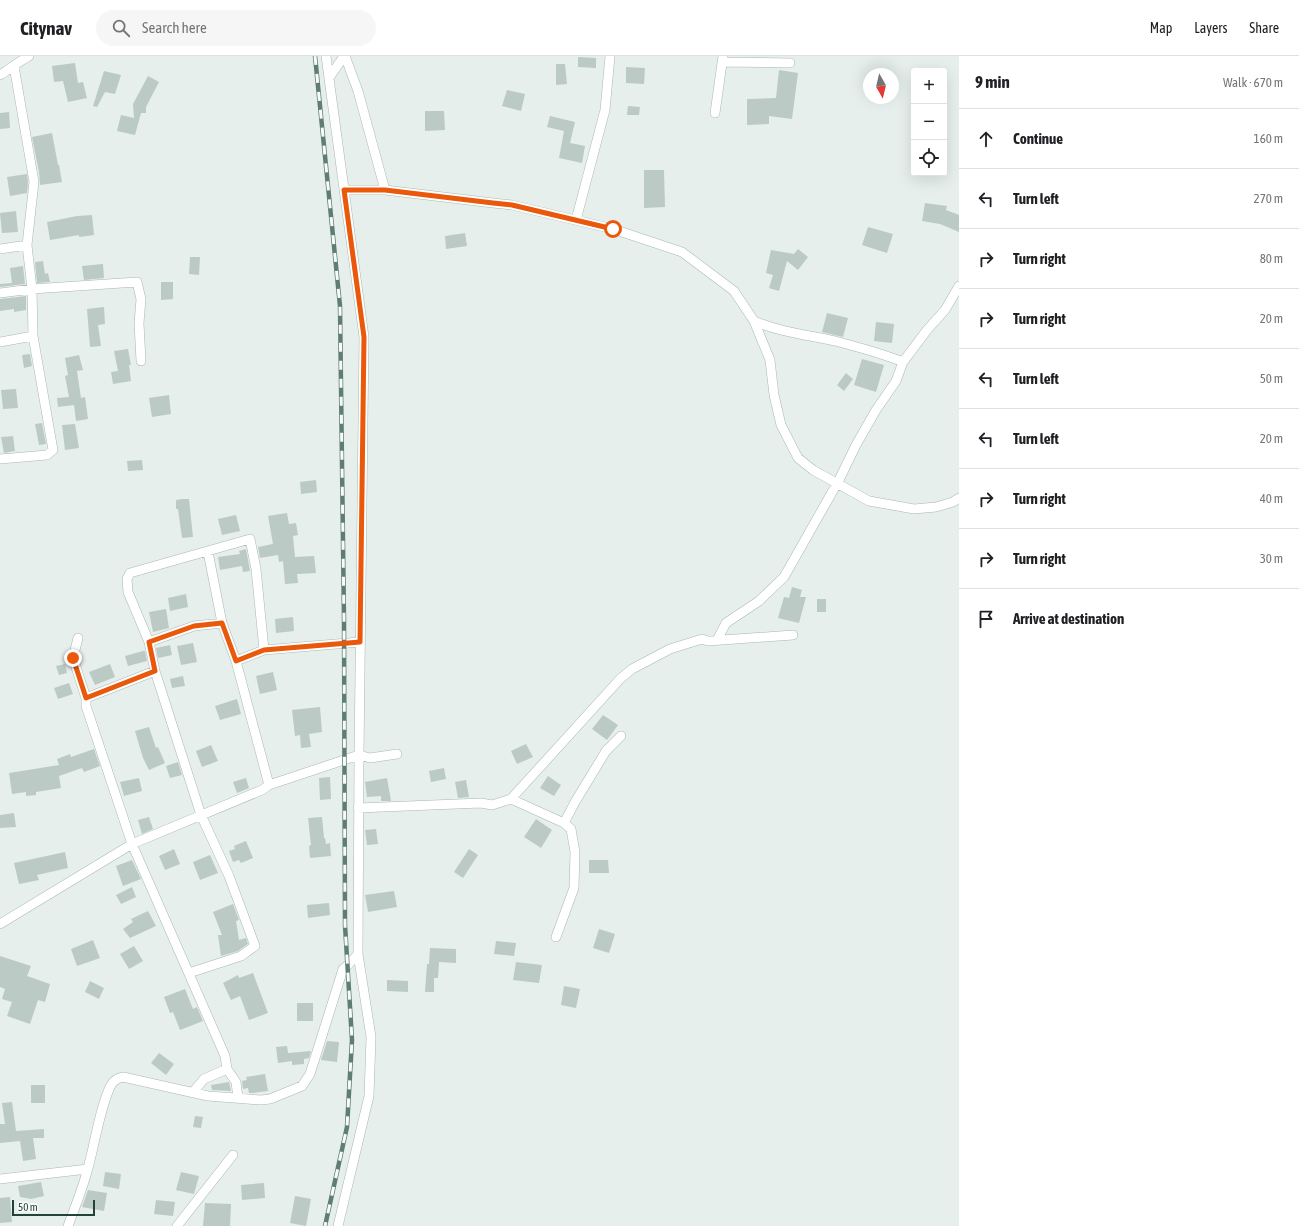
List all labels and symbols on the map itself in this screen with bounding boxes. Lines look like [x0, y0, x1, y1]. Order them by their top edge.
north arrow [863, 68, 899, 104]
route start [604, 220, 622, 238]
route end [64, 649, 82, 667]
scale bar [12, 1198, 95, 1217]

